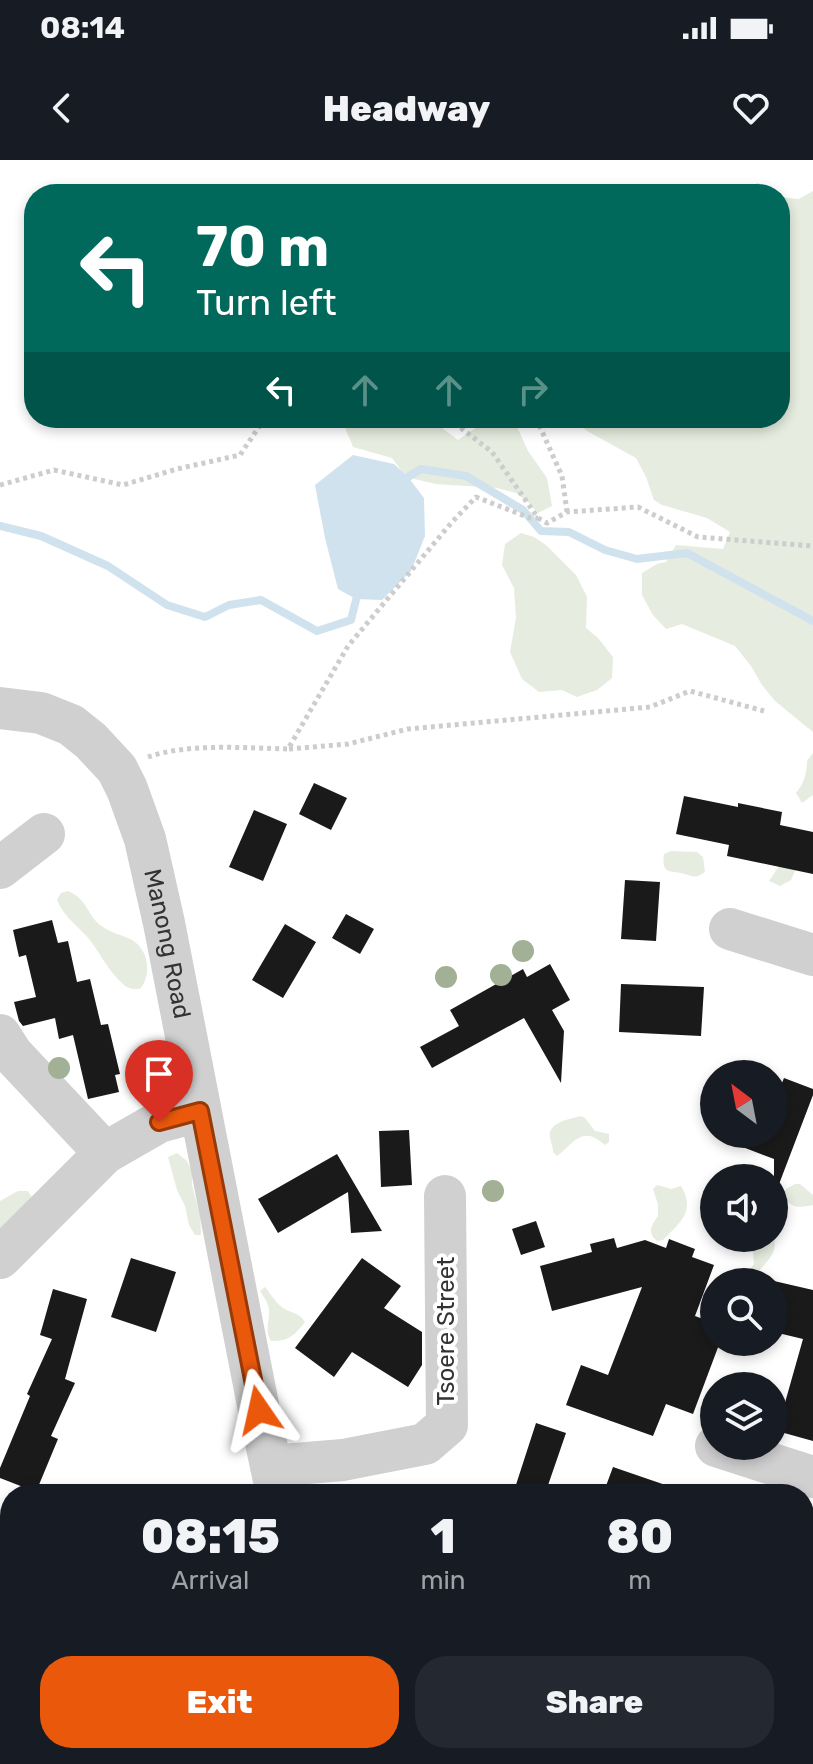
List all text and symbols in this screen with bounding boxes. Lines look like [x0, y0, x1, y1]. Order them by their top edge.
text: 08:14 [40, 10, 125, 46]
icon: back [40, 86, 84, 130]
icon: heart [729, 86, 773, 130]
text: Headway [323, 87, 490, 130]
text: 70 m [196, 214, 329, 280]
icon: left [64, 216, 168, 320]
text: Turn left [196, 281, 337, 324]
icon: left [259, 368, 303, 412]
icon: ahead [343, 368, 387, 412]
icon: ahead [427, 368, 471, 412]
icon: right [511, 368, 555, 412]
street label: Manong Road [138, 866, 196, 1021]
pin [125, 1040, 193, 1122]
icon: arrive [137, 1052, 181, 1096]
north arrow [700, 1060, 788, 1148]
map controls [700, 1060, 788, 1460]
button: sound [700, 1164, 788, 1252]
street label: Tsoere Street [432, 1257, 460, 1405]
button: search [700, 1268, 788, 1356]
position arrow [217, 1368, 301, 1452]
button: layers [700, 1372, 788, 1460]
text: 08:15 [141, 1508, 280, 1565]
text: 1 [430, 1508, 456, 1565]
text: 80 [606, 1508, 673, 1565]
text: Arrival [171, 1565, 249, 1596]
text: min [420, 1565, 466, 1596]
text: m [628, 1565, 651, 1596]
button: Exit [40, 1656, 399, 1748]
button: Share [415, 1656, 774, 1748]

